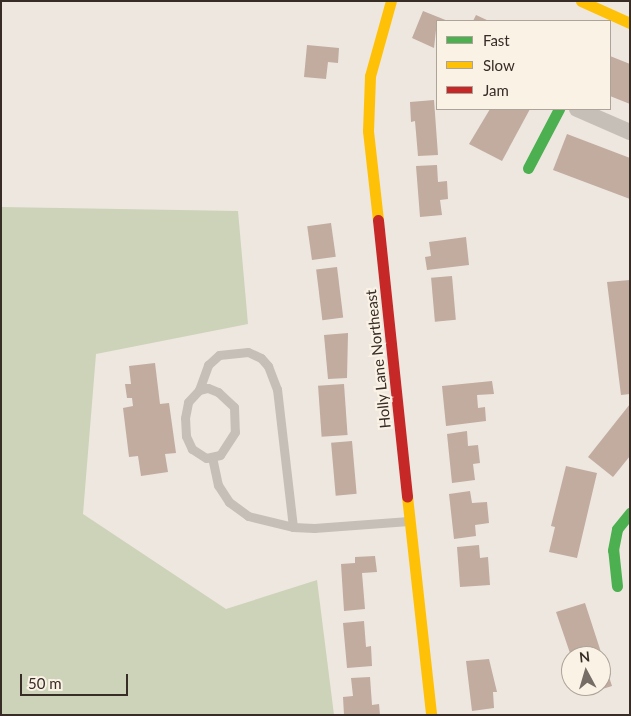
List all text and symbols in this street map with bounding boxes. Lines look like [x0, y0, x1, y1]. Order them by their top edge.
legend [436, 20, 611, 110]
text: Fast [483, 31, 510, 49]
text: Slow [483, 56, 515, 74]
text: Jam [483, 81, 509, 99]
street label: Holly Lane Northeast [362, 289, 394, 429]
north arrow [561, 646, 611, 696]
text: N [578, 648, 591, 666]
scale bar [22, 664, 130, 696]
text: 50 m [28, 674, 62, 692]

